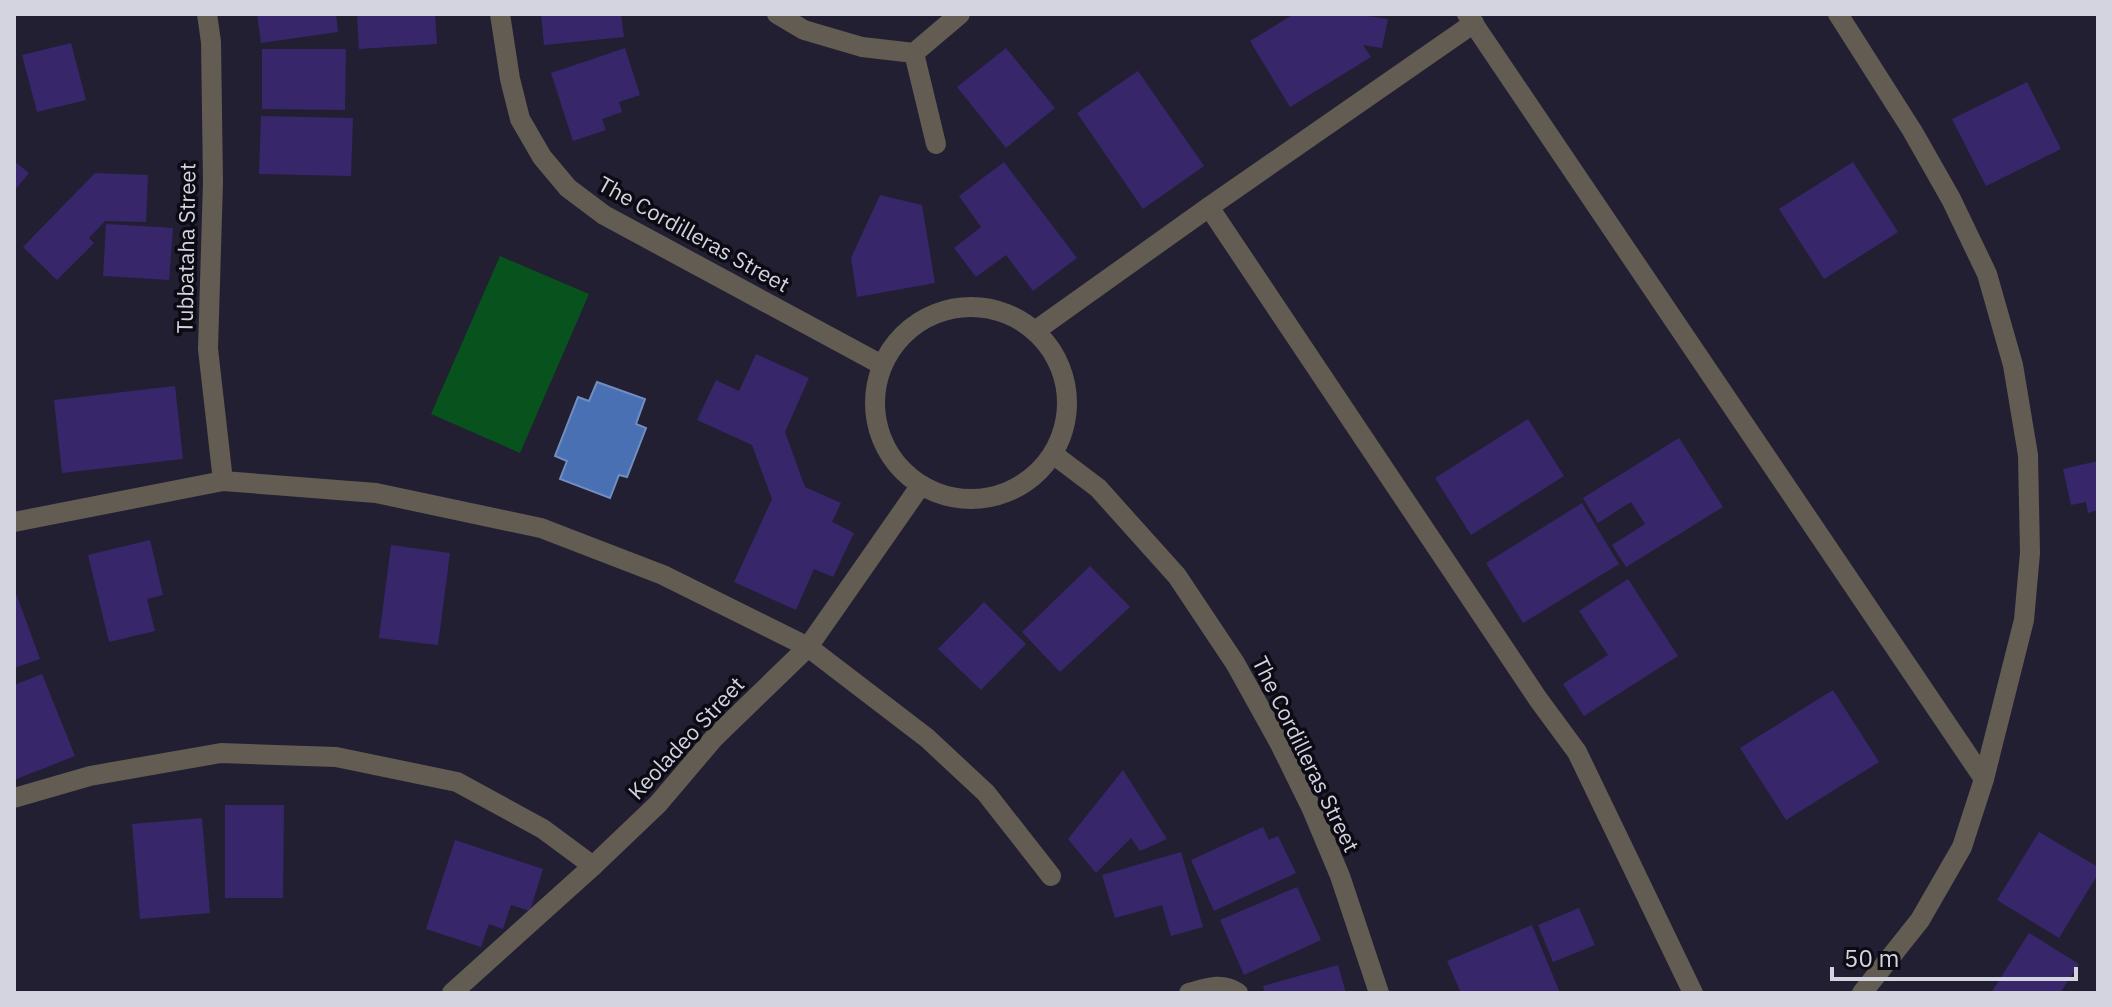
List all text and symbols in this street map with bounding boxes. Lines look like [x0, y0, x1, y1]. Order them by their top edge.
street label: Tubbataha Street [170, 162, 201, 333]
street label: The Cordilleras Street [593, 169, 795, 298]
street label: The Cordilleras Street [1246, 651, 1366, 857]
street label: Keoladeo Street [621, 670, 750, 805]
scale bar [1832, 931, 2076, 981]
text: 50 m [1844, 942, 1899, 974]

